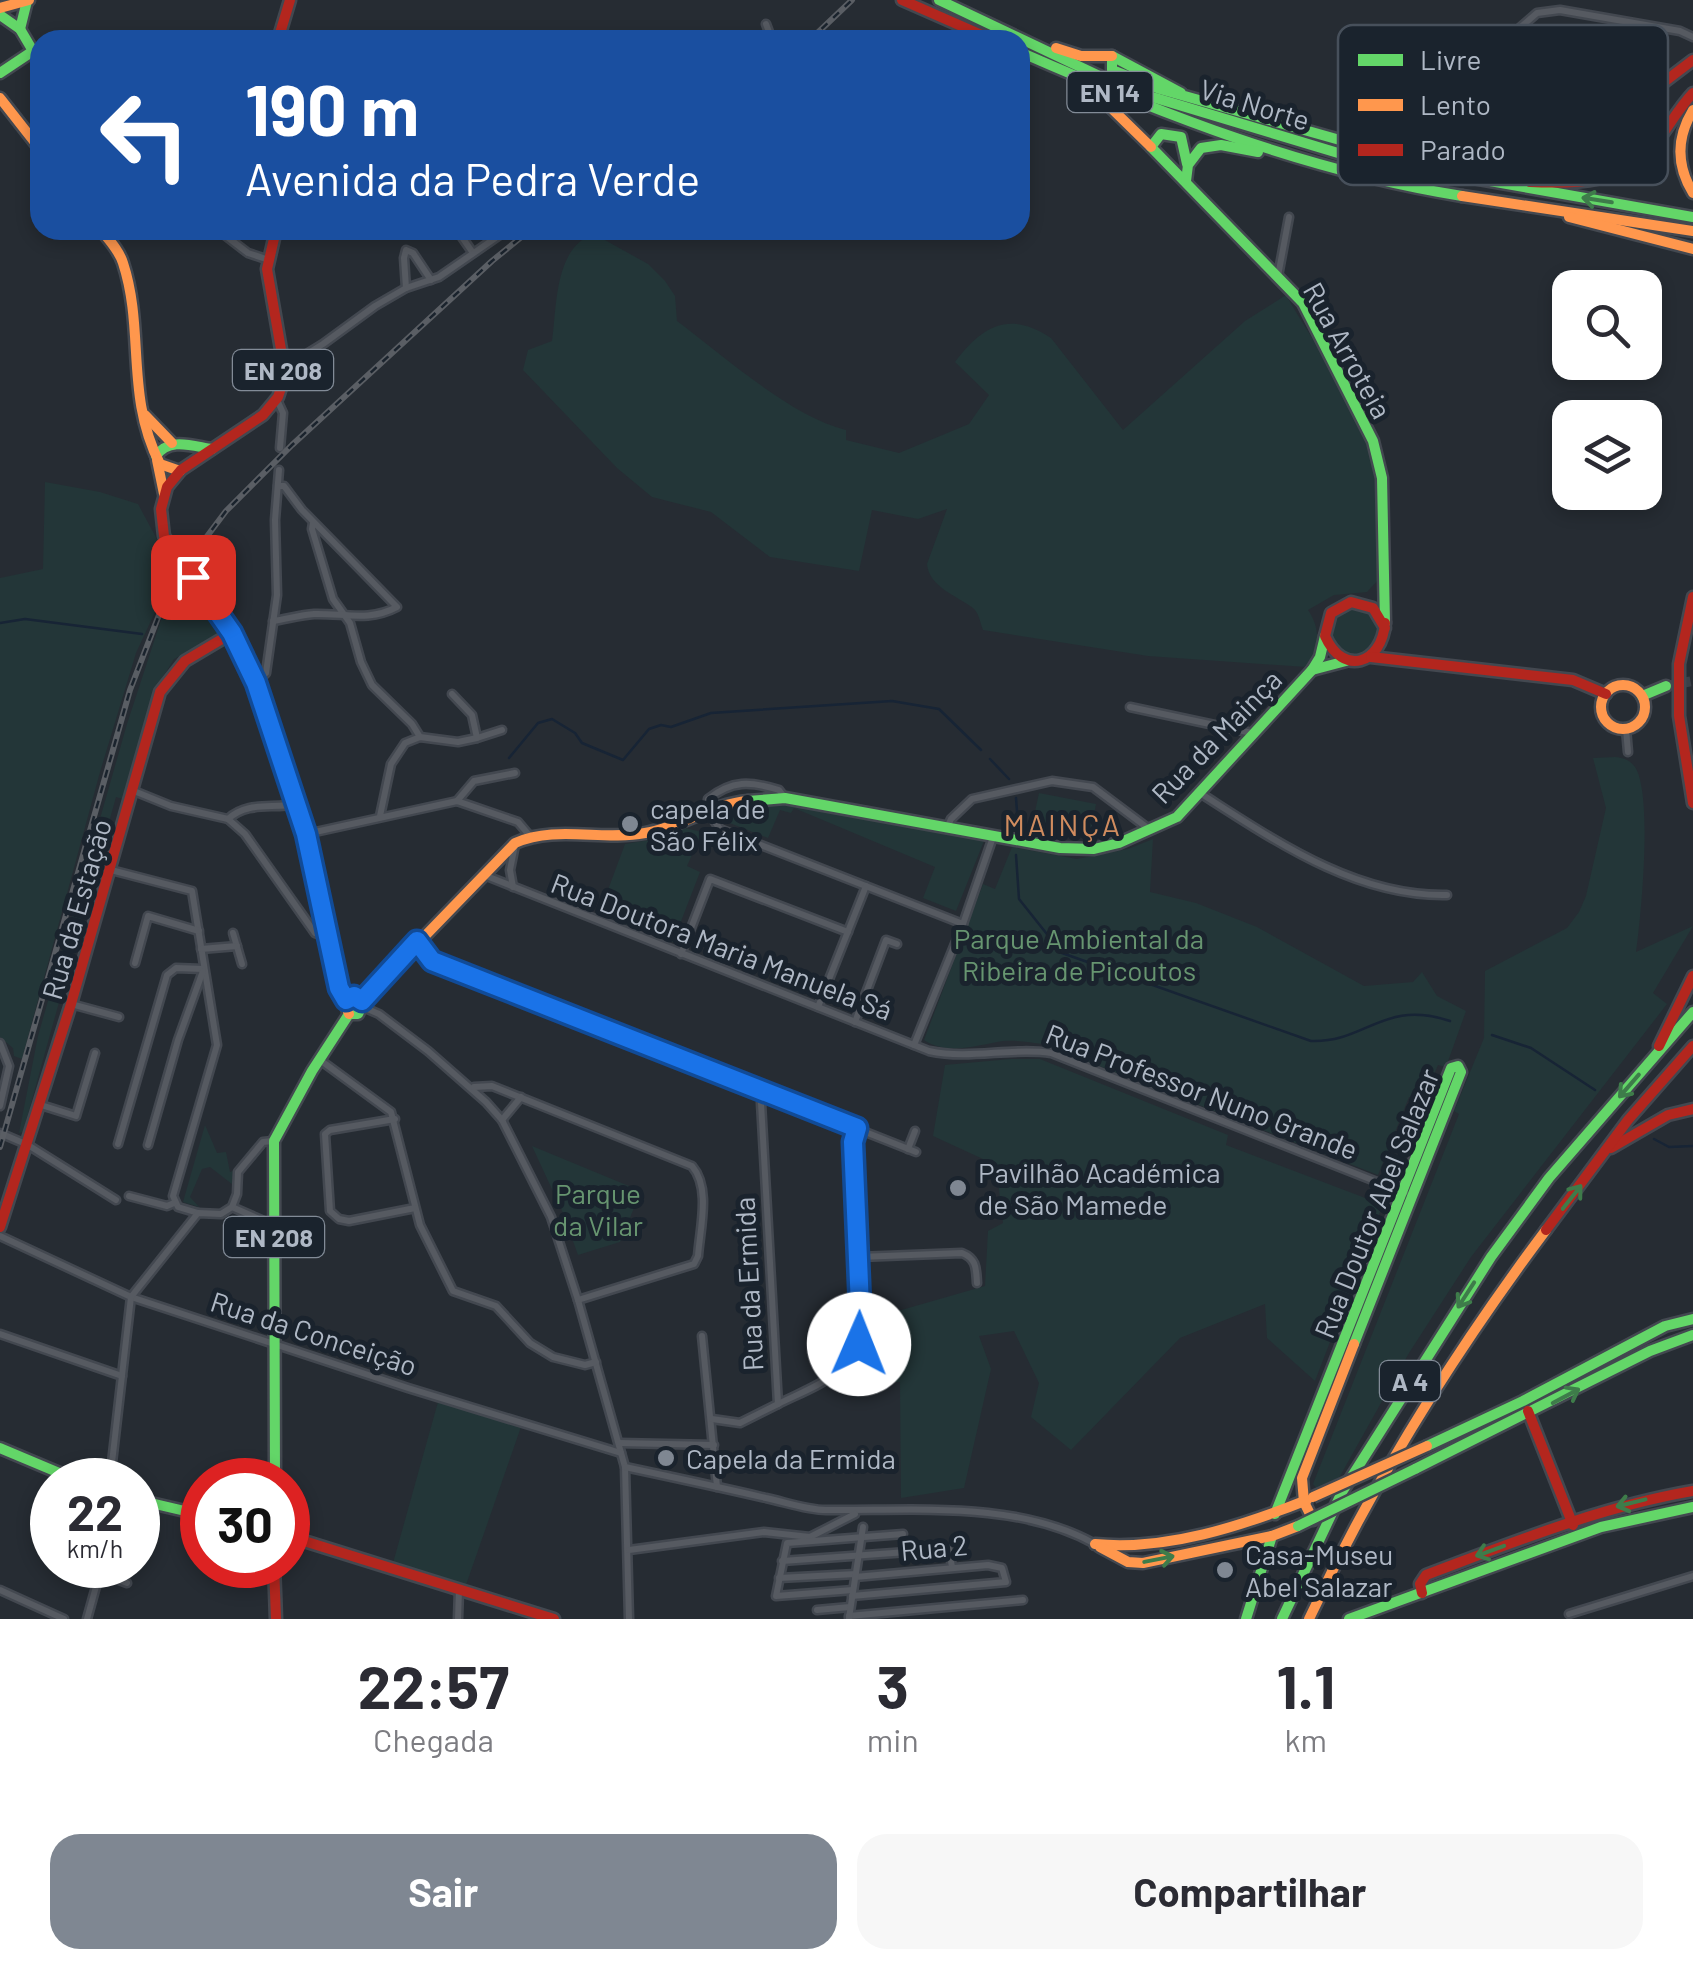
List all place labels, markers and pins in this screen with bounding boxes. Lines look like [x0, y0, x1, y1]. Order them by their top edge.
pin [151, 535, 236, 620]
place label: capela de São Félix [650, 791, 766, 857]
marker: capela de São Félix [619, 813, 641, 835]
place label: Pavilhão Académica de São Mamede [978, 1155, 1220, 1221]
marker: Pavilhão Académica de São Mamede [947, 1177, 969, 1199]
place label: Capela da Ermida [686, 1441, 896, 1475]
marker: Capela da Ermida [655, 1447, 677, 1469]
place label: Casa-Museu Abel Salazar [1245, 1537, 1393, 1603]
marker: Casa-Museu Abel Salazar [1214, 1559, 1236, 1581]

